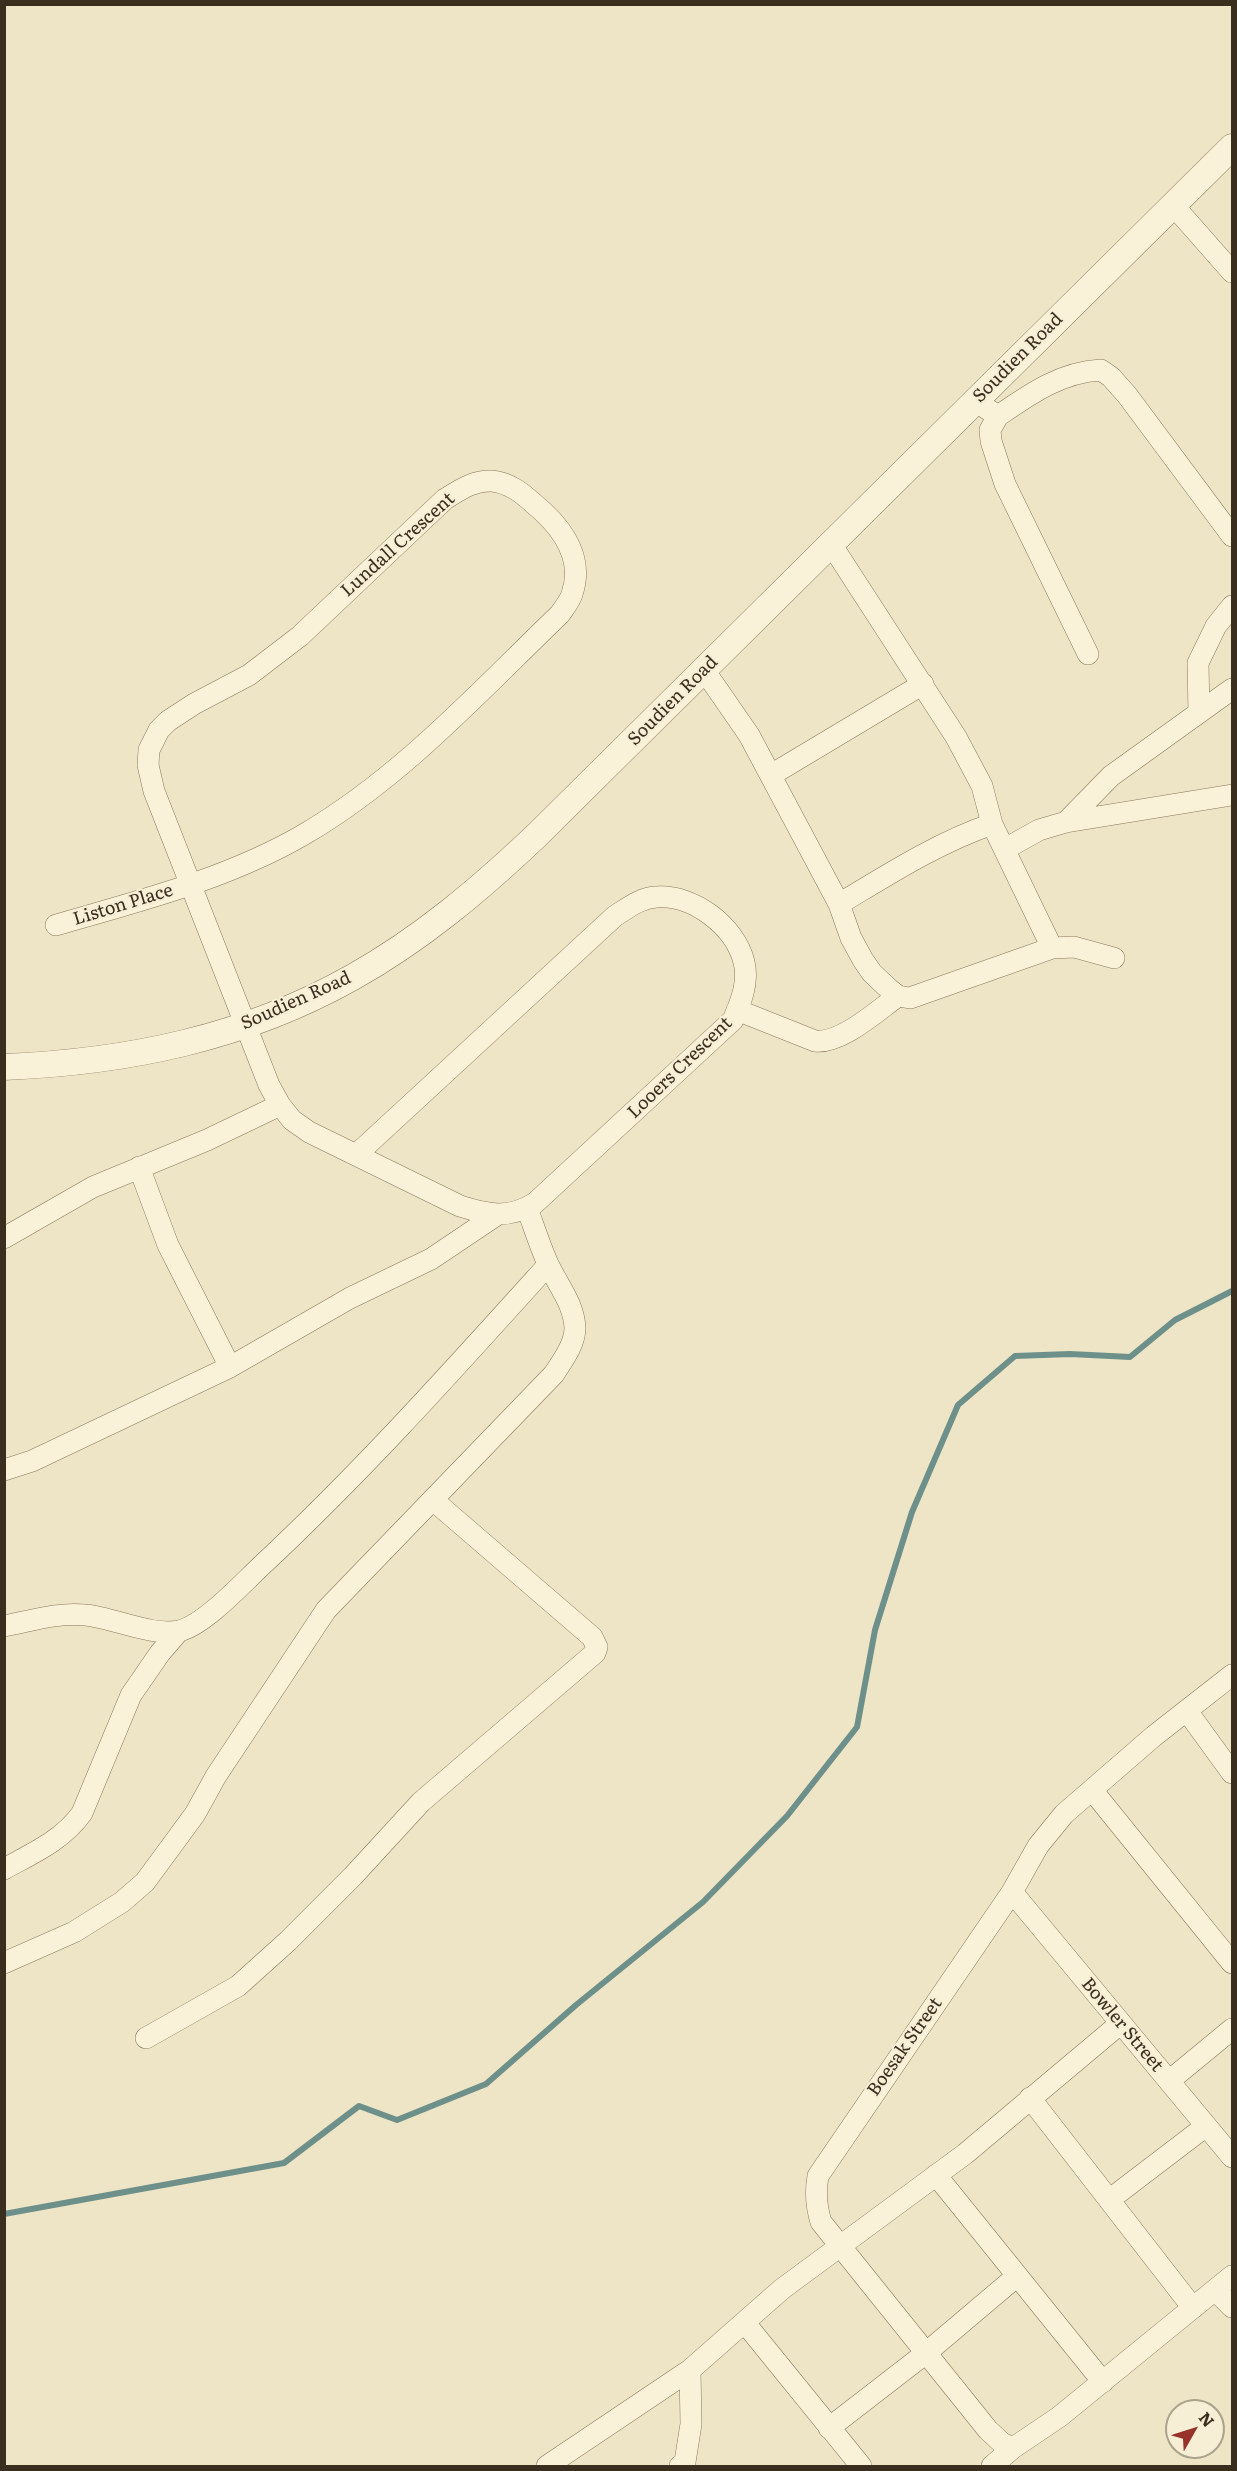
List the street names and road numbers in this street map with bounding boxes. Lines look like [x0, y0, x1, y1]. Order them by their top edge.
street label: Soudien Road [969, 309, 1067, 407]
street label: Lundall Crescent [337, 488, 459, 602]
street label: Soudien Road [624, 652, 722, 750]
street label: Liston Place [71, 880, 175, 930]
street label: Soudien Road [238, 967, 354, 1035]
street label: Looers Crescent [623, 1013, 737, 1123]
street label: Bowler Street [1076, 1974, 1168, 2076]
street label: Boesak Street [863, 1994, 947, 2100]

